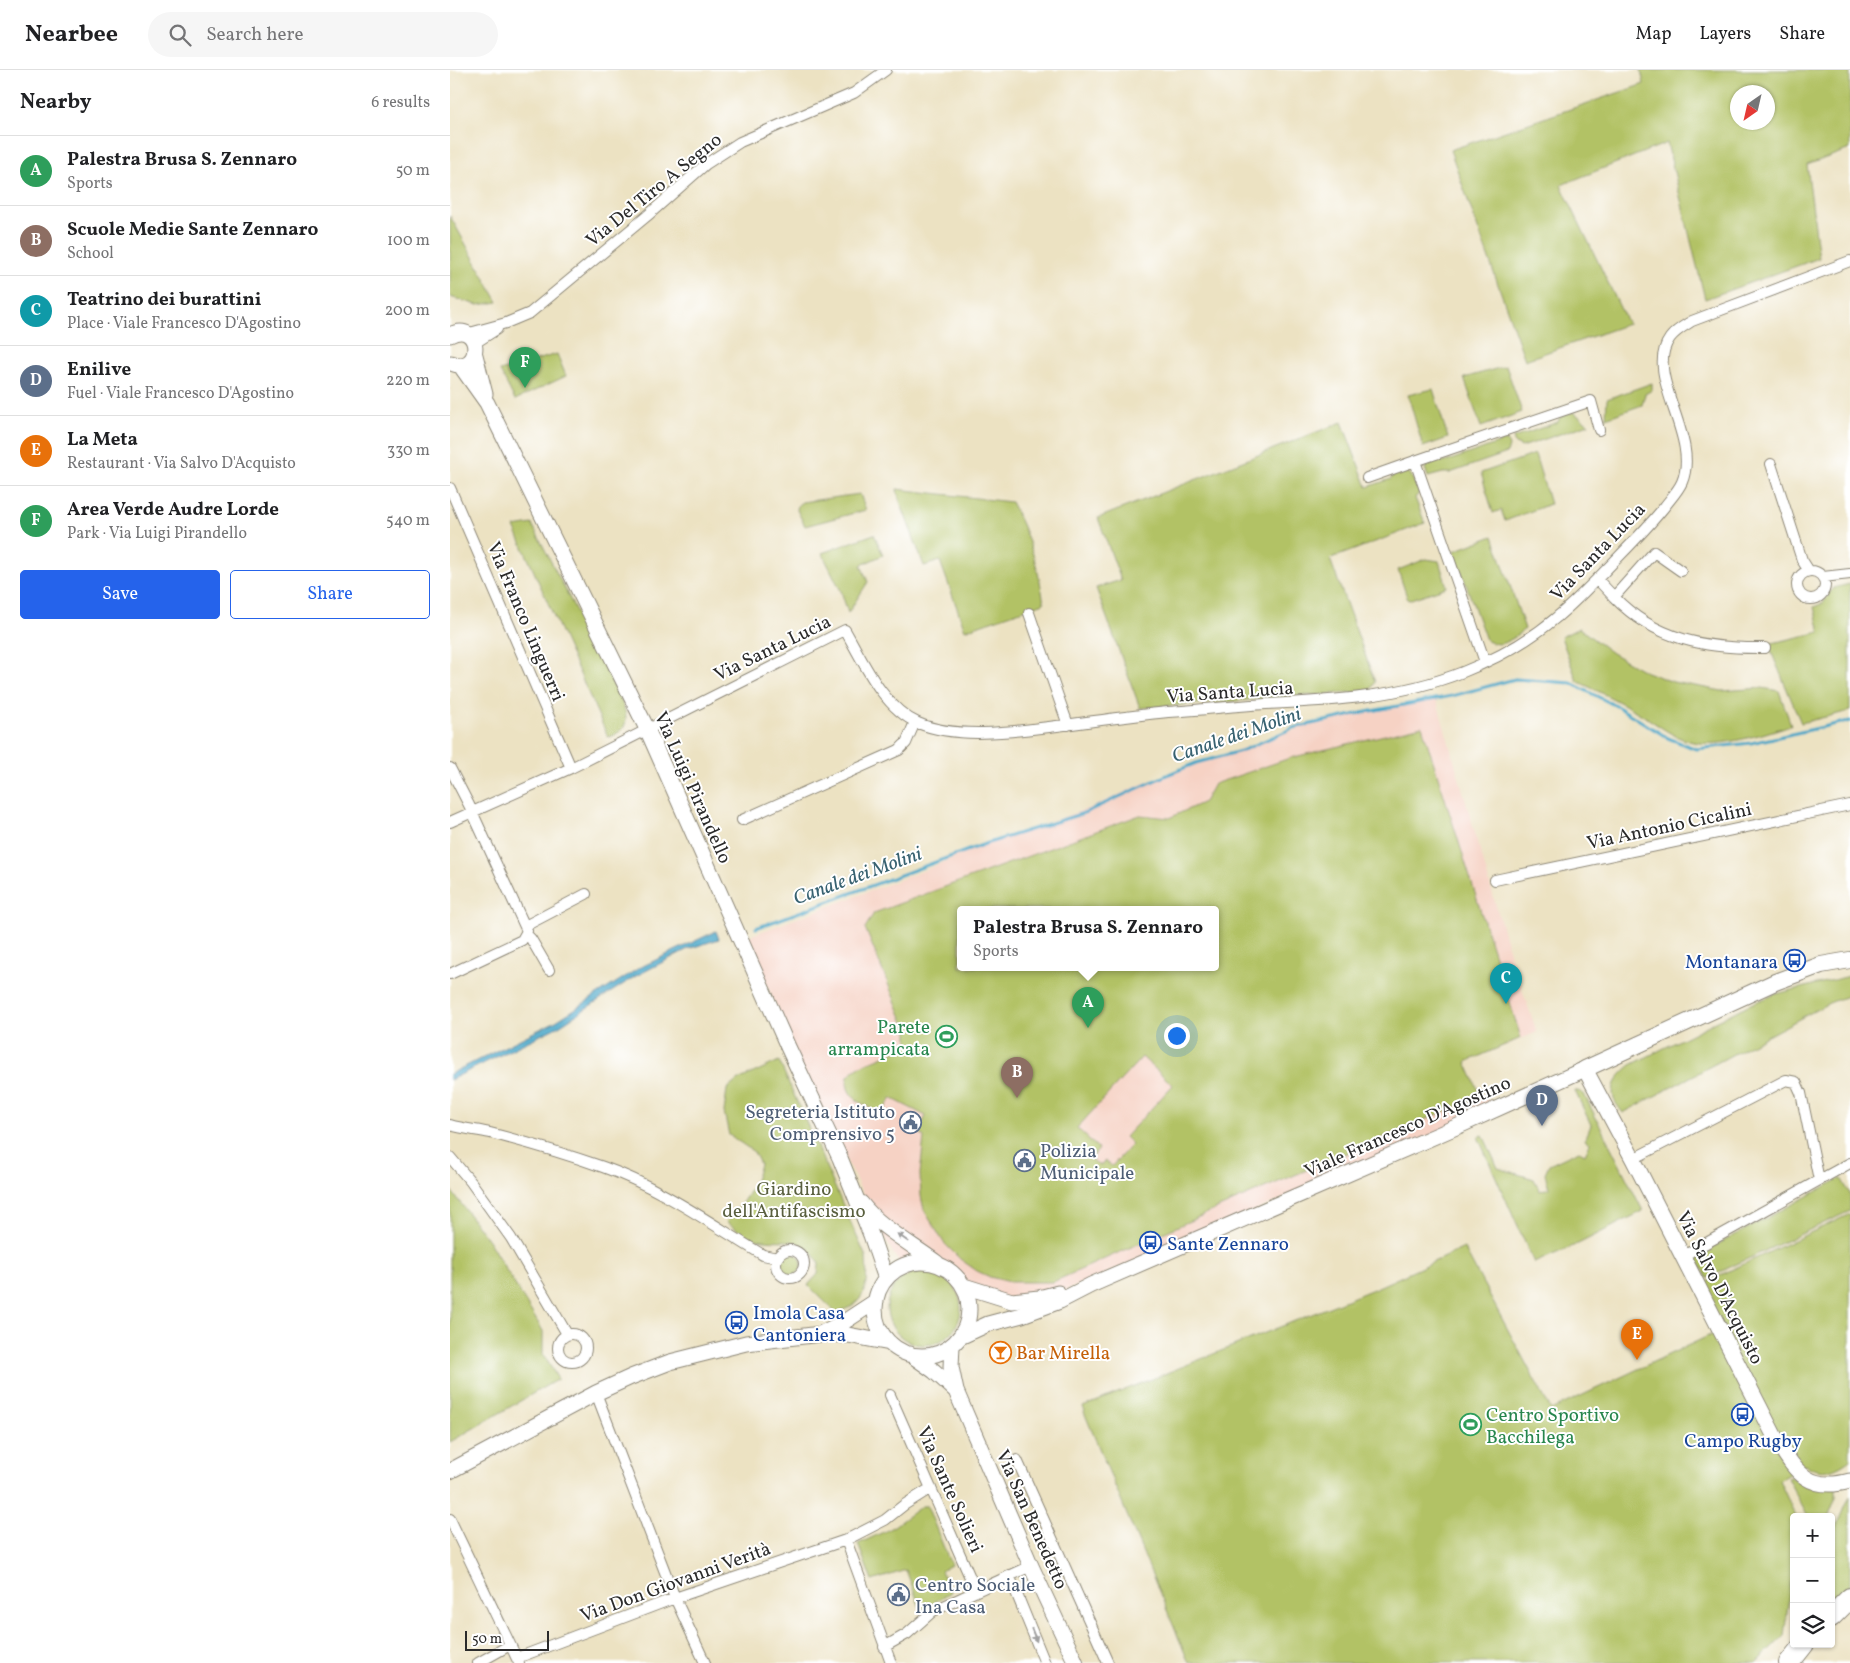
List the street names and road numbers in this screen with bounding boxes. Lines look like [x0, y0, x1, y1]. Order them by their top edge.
street label: Via Del Tiro A Segno [581, 127, 728, 254]
street label: Via Santa Lucia [1545, 498, 1652, 607]
street label: Via Franco Linguerri [480, 538, 571, 706]
street label: Via Santa Lucia [710, 609, 836, 688]
street label: Via Santa Lucia [1166, 676, 1295, 710]
street label: Via Luigi Pirandello [647, 708, 737, 868]
street label: Via Antonio Cicalini [1585, 797, 1754, 857]
street label: Viale Francesco D'Agostino [1301, 1071, 1515, 1185]
street label: Via Salvo D'Acquisto [1669, 1207, 1769, 1369]
street label: Via Sante Solieri [910, 1422, 989, 1558]
street label: Via San Benedetto [989, 1446, 1074, 1594]
street label: Via Don Giovanni Verità [577, 1536, 775, 1629]

